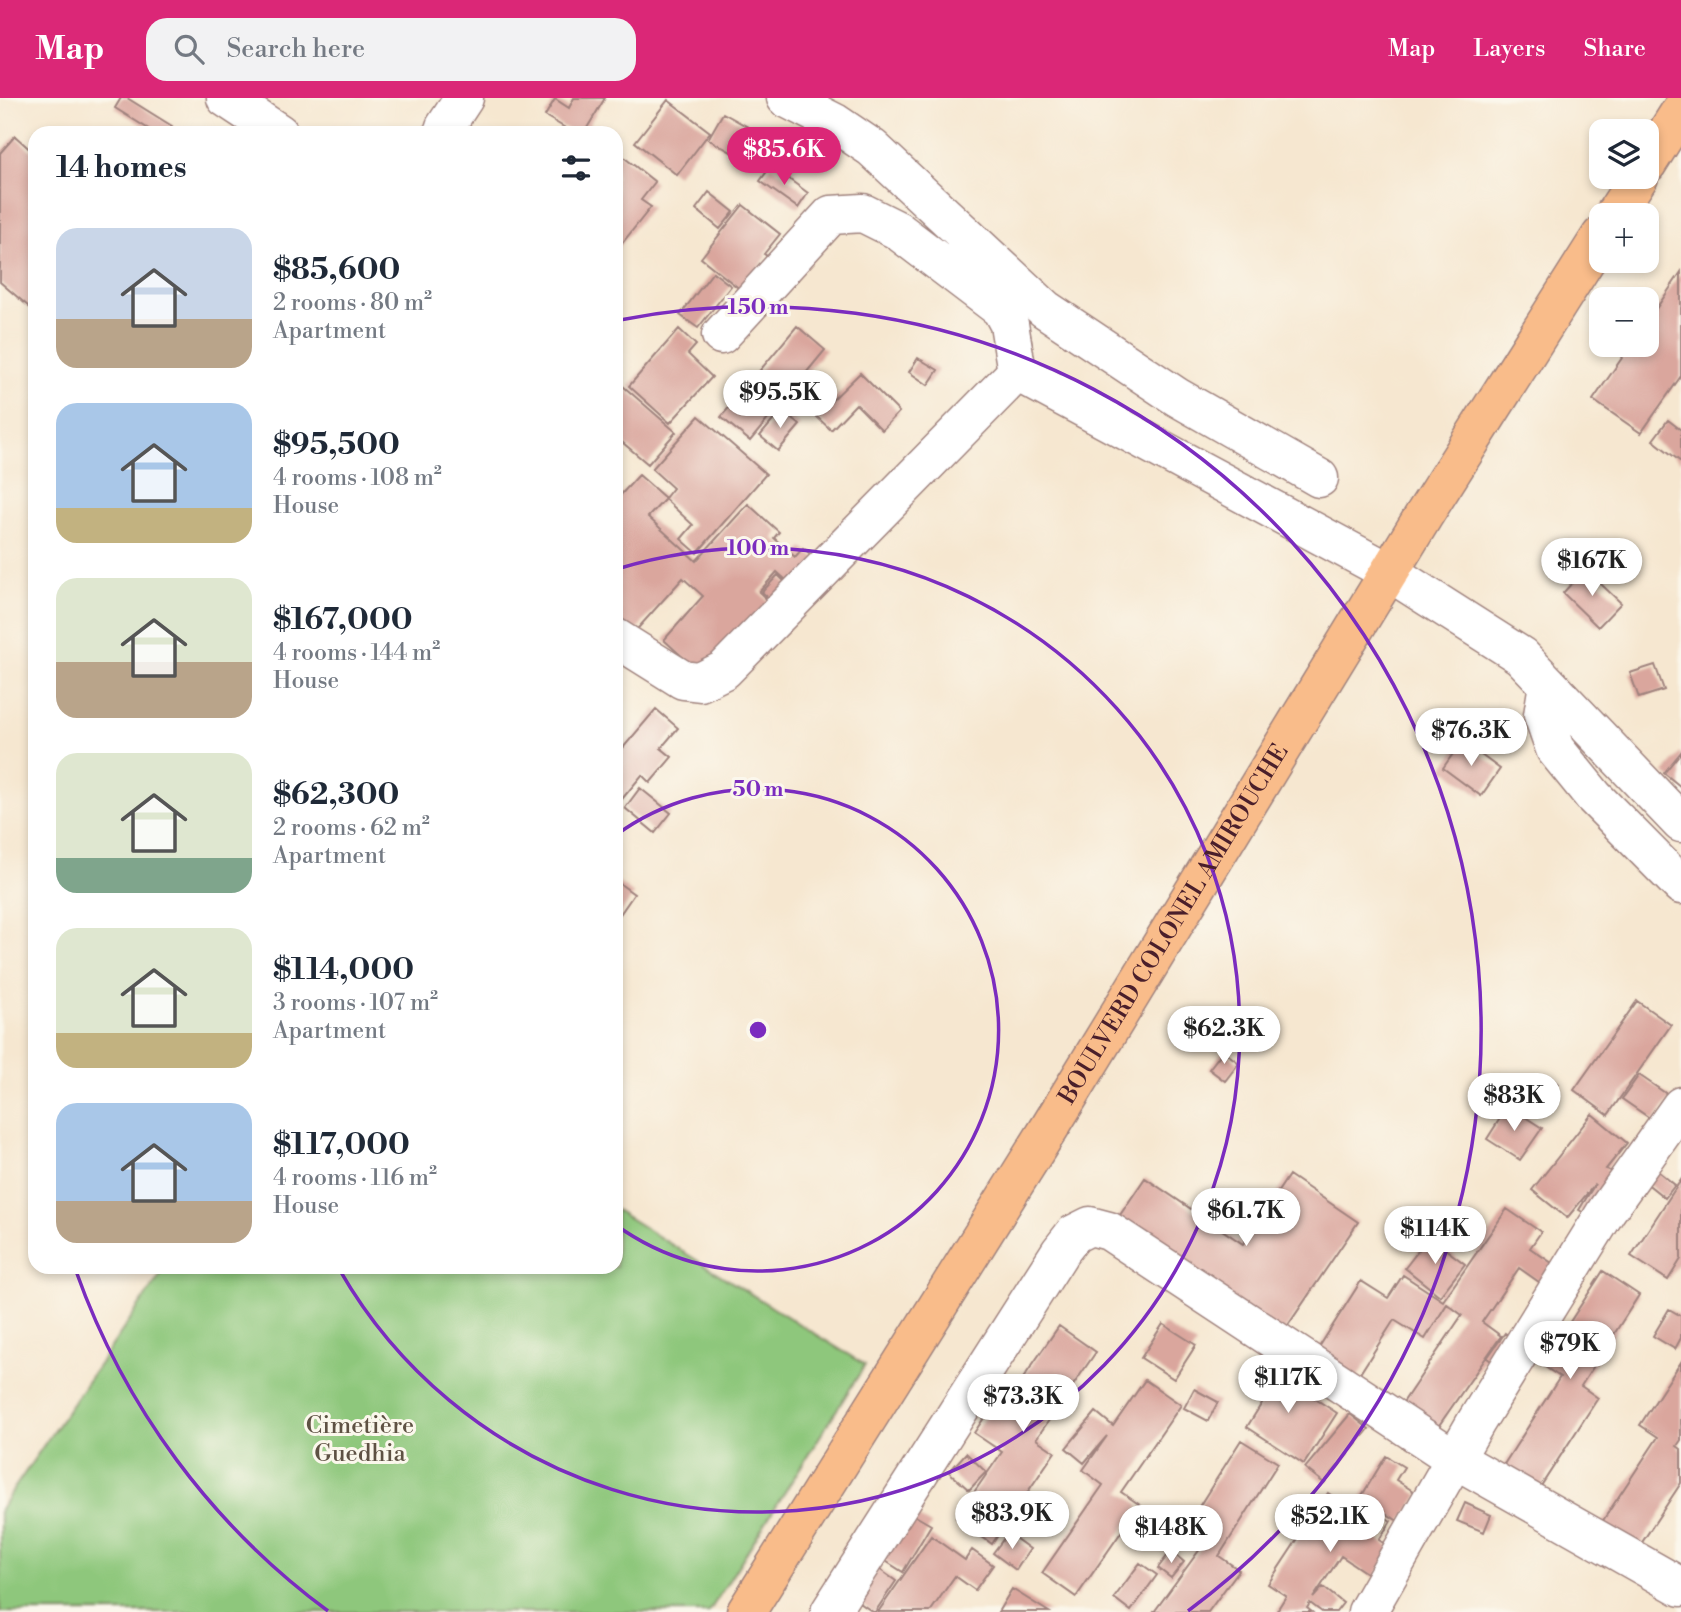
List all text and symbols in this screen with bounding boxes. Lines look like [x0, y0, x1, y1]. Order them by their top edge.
search box [146, 18, 636, 81]
text: Map [35, 29, 104, 70]
icon: search [170, 30, 208, 68]
text: Search here [226, 33, 365, 65]
text: Map [1388, 34, 1435, 64]
text: Layers [1473, 34, 1545, 64]
text: Share [1583, 34, 1646, 64]
map controls [1589, 119, 1659, 357]
button: layers [1589, 119, 1659, 189]
pin: $85.6K [727, 127, 841, 187]
text: $85.6K [743, 136, 825, 164]
text: 14 homes [56, 149, 187, 187]
icon: filters [557, 149, 595, 187]
button: + [1589, 203, 1659, 273]
text: $85,600 [273, 251, 400, 289]
icon: home [112, 256, 196, 340]
button: − [1589, 287, 1659, 357]
text: 2 rooms · 80 m² [273, 289, 432, 317]
text: 150 m [728, 295, 788, 321]
text: Apartment [273, 317, 386, 345]
pin: $95.5K [723, 370, 837, 430]
text: $95.5K [739, 379, 821, 407]
text: $95,500 [273, 426, 400, 464]
icon: home [112, 431, 196, 515]
text: 4 rooms · 108 m² [273, 464, 442, 492]
text: House [273, 492, 339, 520]
text: 100 m [727, 536, 789, 562]
pin: $167K [1543, 538, 1641, 598]
text: $167K [1557, 547, 1627, 575]
text: $167,000 [273, 601, 413, 639]
icon: home [112, 606, 196, 690]
text: 4 rooms · 144 m² [273, 639, 440, 667]
text: House [273, 667, 339, 695]
pin: $76.3K [1414, 708, 1528, 768]
text: $76.3K [1431, 717, 1511, 745]
street label: BOULVERD COLONEL AMIROUCHE [1052, 739, 1295, 1111]
text: $62,300 [273, 776, 399, 814]
text: 50 m [733, 777, 783, 803]
icon: home [112, 781, 196, 865]
text: 2 rooms · 62 m² [273, 814, 430, 842]
text: Apartment [273, 842, 386, 870]
text: $114,000 [273, 951, 414, 989]
icon: home [112, 956, 196, 1040]
text: 3 rooms · 107 m² [273, 989, 438, 1017]
pin: $62.3K [1167, 1006, 1281, 1066]
text: $62.3K [1183, 1015, 1265, 1043]
text: Apartment [273, 1017, 386, 1045]
centre of rings [746, 1018, 770, 1042]
pin: $83K [1473, 1074, 1555, 1133]
text: $83K [1484, 1082, 1544, 1110]
text: $117,000 [273, 1126, 410, 1164]
icon: home [112, 1131, 196, 1215]
text: 4 rooms · 116 m² [273, 1164, 437, 1192]
pin: $61.7K [1189, 1188, 1303, 1248]
text: House [273, 1192, 339, 1220]
text: $61.7K [1207, 1197, 1285, 1225]
pin: $114K [1386, 1206, 1484, 1266]
text: $114K [1400, 1215, 1470, 1243]
pin: $79K [1529, 1322, 1611, 1381]
text: $79K [1540, 1330, 1600, 1358]
pin: $117K [1239, 1356, 1337, 1415]
text: $117K [1254, 1364, 1322, 1392]
pin: $73.3K [966, 1374, 1080, 1434]
text: $73.3K [983, 1383, 1063, 1411]
park label: Cimetière Guedhia [306, 1411, 414, 1469]
pin: $83.9K [955, 1492, 1069, 1551]
pin: $52.1K [1273, 1494, 1387, 1554]
text: $83.9K [971, 1500, 1053, 1528]
text: $52.1K [1291, 1503, 1369, 1531]
pin: $148K [1122, 1506, 1220, 1565]
text: $148K [1135, 1514, 1207, 1542]

